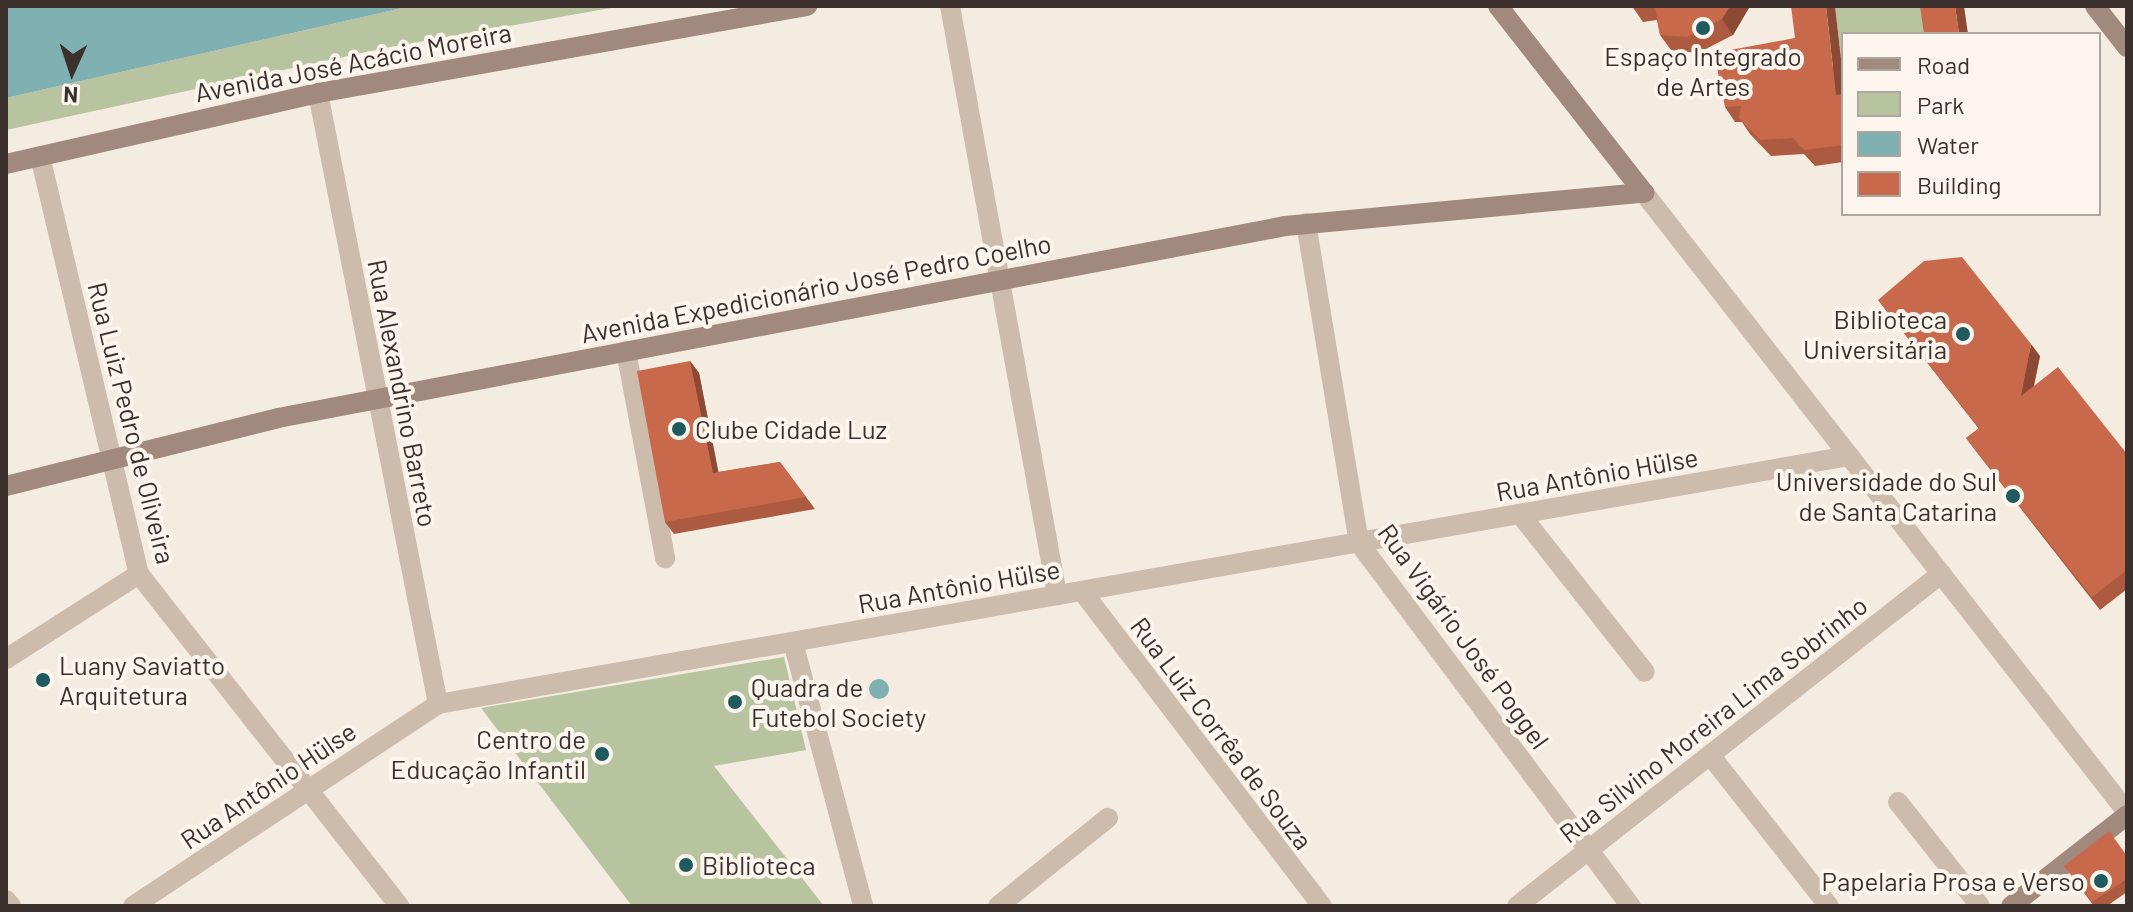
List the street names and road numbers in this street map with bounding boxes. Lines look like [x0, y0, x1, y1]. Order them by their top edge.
street label: Avenida José Acácio Moreira [192, 16, 514, 108]
street label: Avenida Expedicionário José Pedro Coelho [578, 227, 1054, 349]
street label: Rua Alexandrino Barreto [362, 257, 444, 529]
street label: Rua Luiz Pedro de Oliveira [82, 279, 182, 567]
street label: Rua Antônio Hülse [1494, 441, 1700, 507]
street label: Rua Vigário José Poggel [1372, 517, 1556, 755]
street label: Rua Antônio Hülse [856, 553, 1062, 619]
street label: Rua Silvino Moreira Lima Sobrinho [1553, 589, 1873, 849]
street label: Rua Luiz Corrêa de Souza [1124, 611, 1320, 855]
street label: Rua Antônio Hülse [175, 715, 361, 855]

